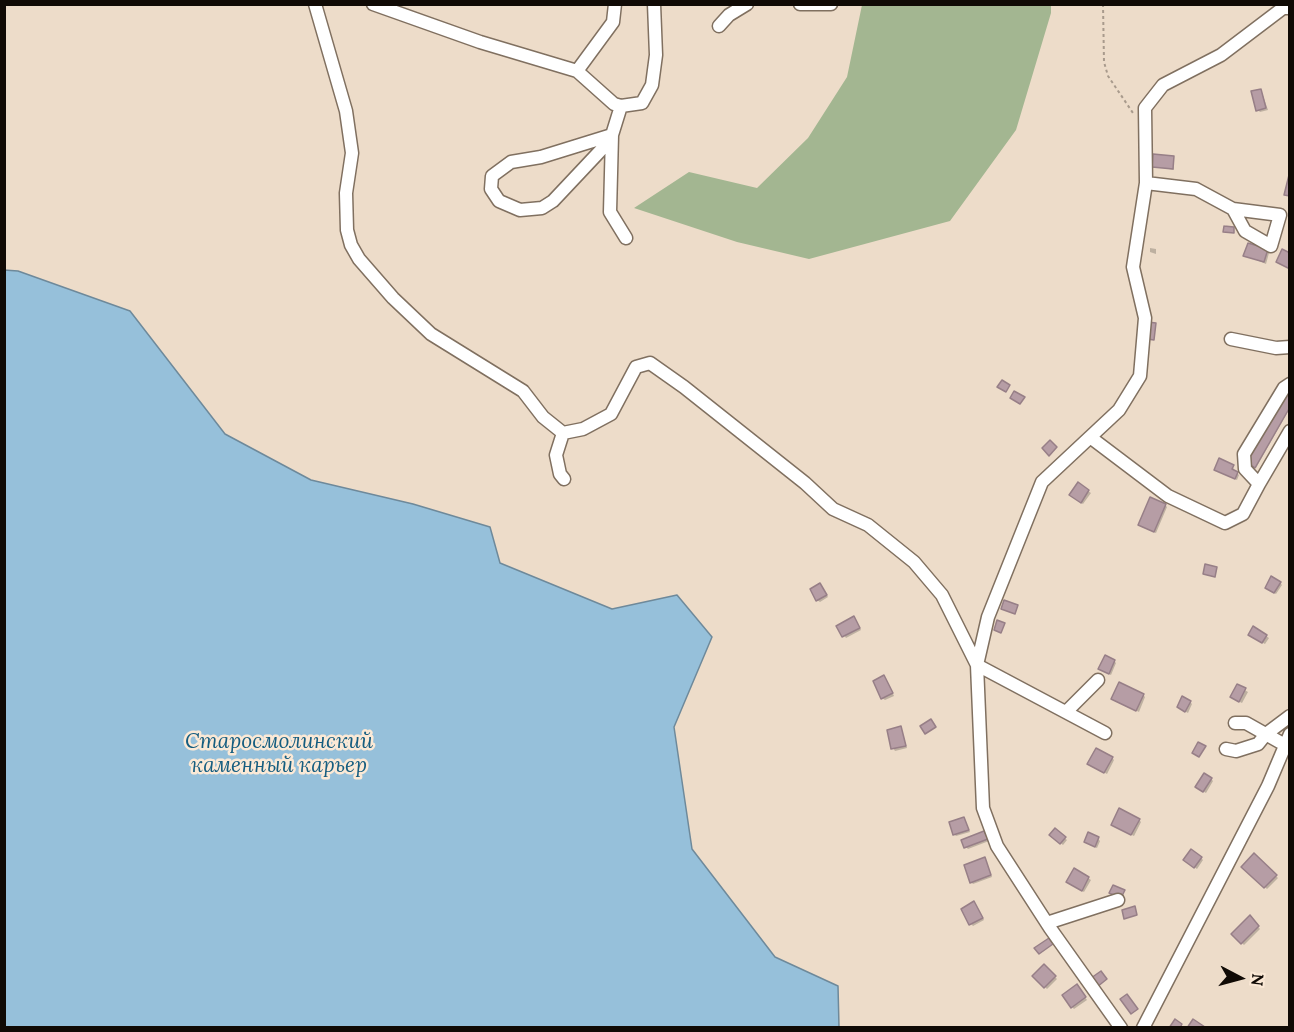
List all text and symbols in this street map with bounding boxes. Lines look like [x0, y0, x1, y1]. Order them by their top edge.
water label: Старосмолинский каменный карьер [185, 729, 373, 779]
north arrow [1210, 948, 1270, 1008]
text: N [1247, 973, 1268, 987]

